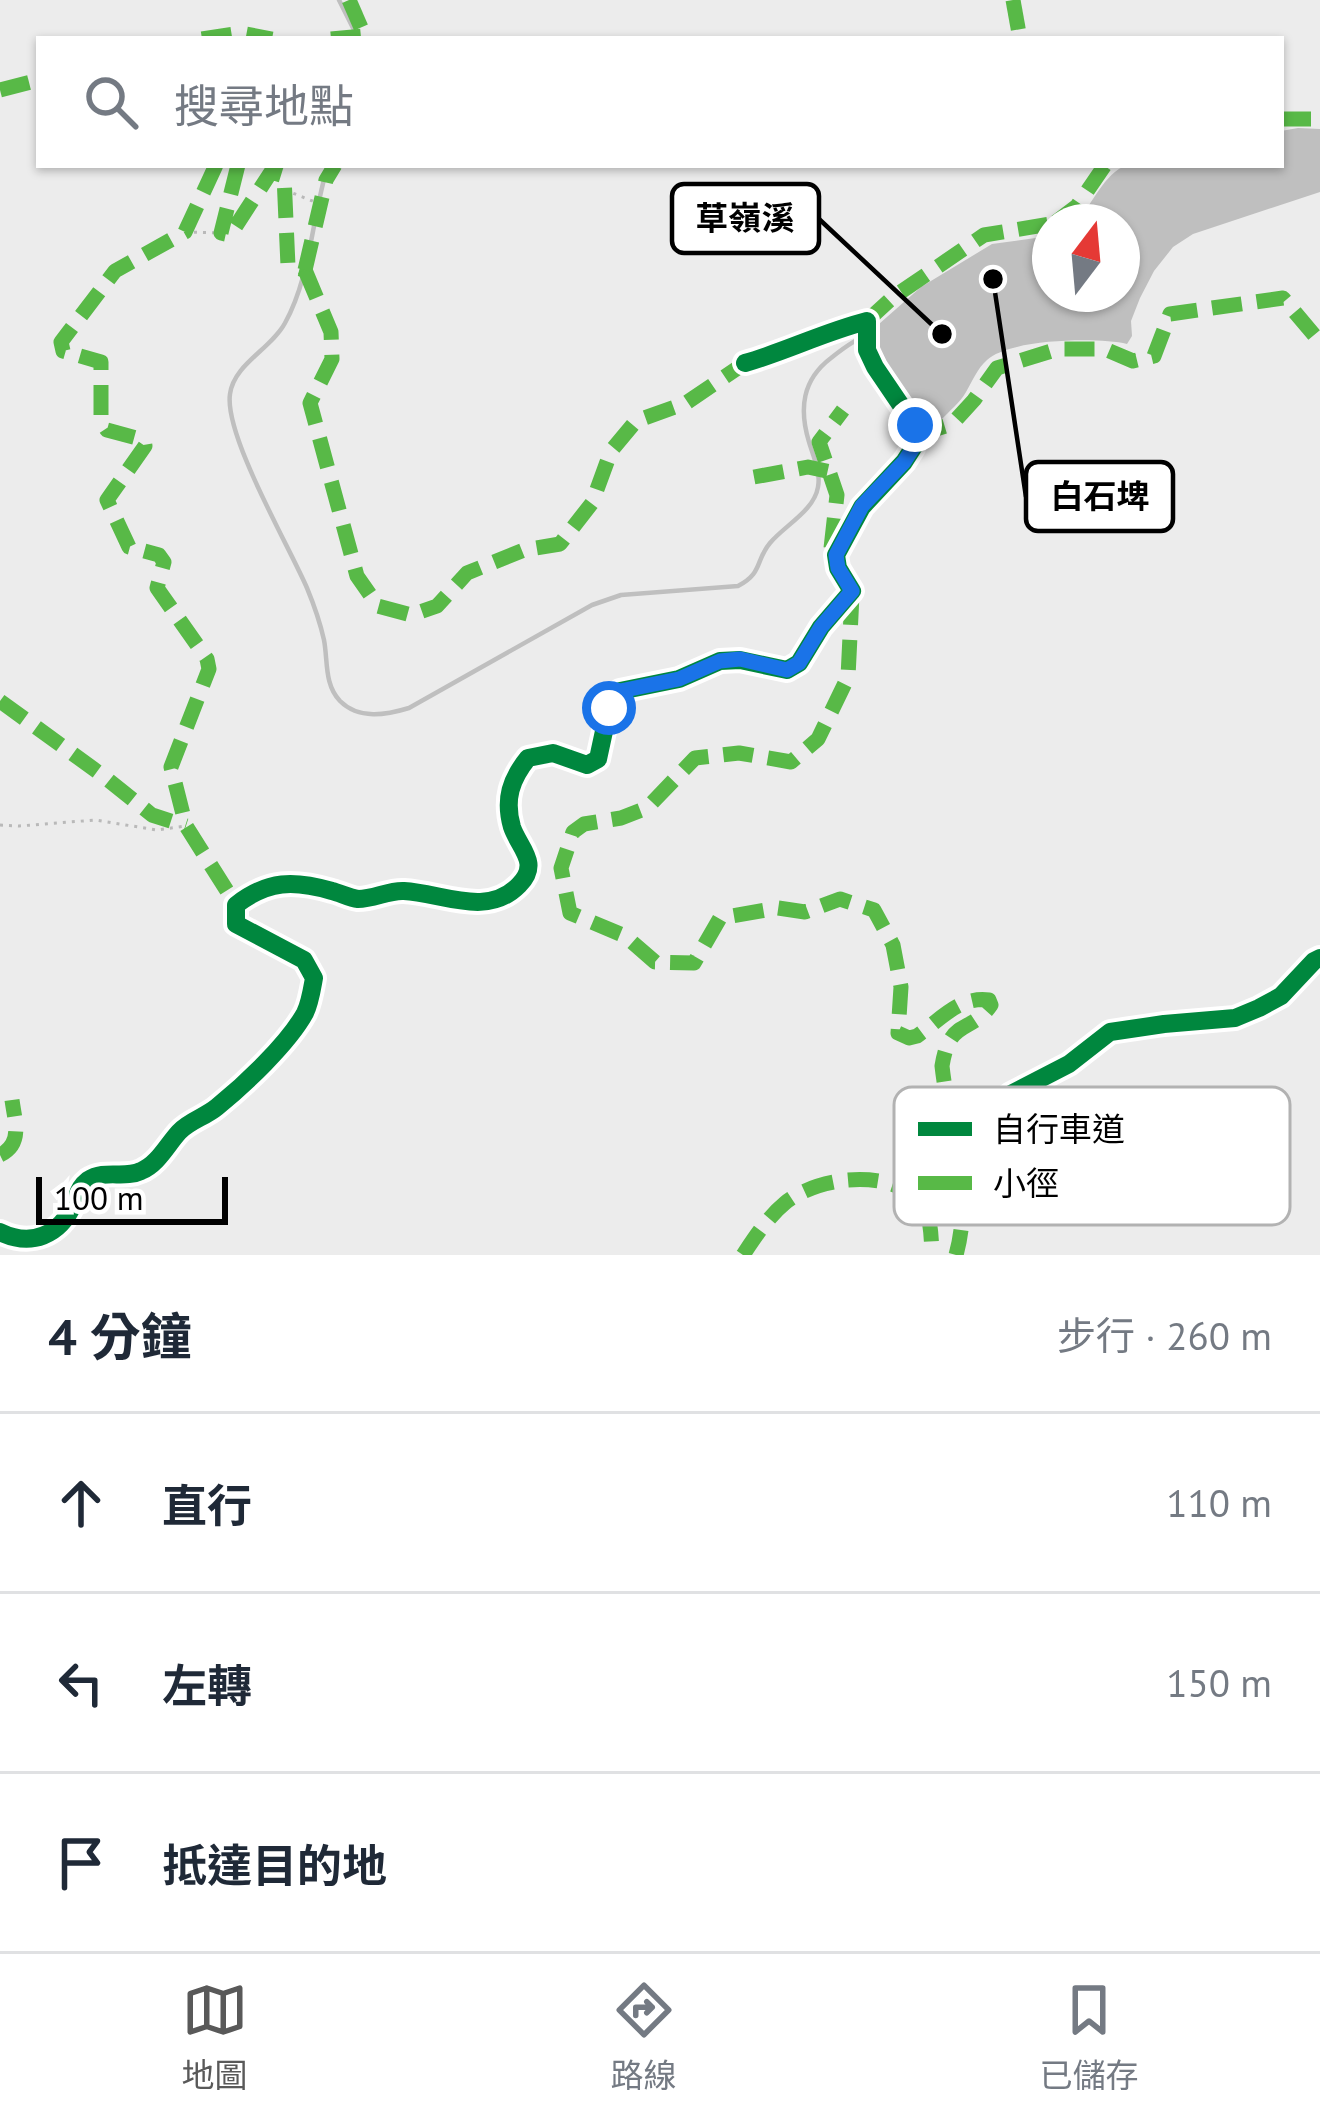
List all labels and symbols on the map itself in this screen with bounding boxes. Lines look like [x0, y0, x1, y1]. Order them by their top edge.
callout: 草嶺溪 [672, 184, 819, 253]
text: 草嶺溪 [696, 196, 795, 239]
north arrow [1032, 204, 1140, 312]
route end [888, 398, 942, 452]
callout: 白石埤 [1026, 462, 1173, 531]
text: 白石埤 [1051, 474, 1150, 517]
route start [582, 681, 636, 735]
legend [894, 1087, 1290, 1225]
text: 自行車道 [993, 1107, 1125, 1150]
text: 小徑 [993, 1161, 1059, 1204]
scale bar [36, 1171, 228, 1224]

